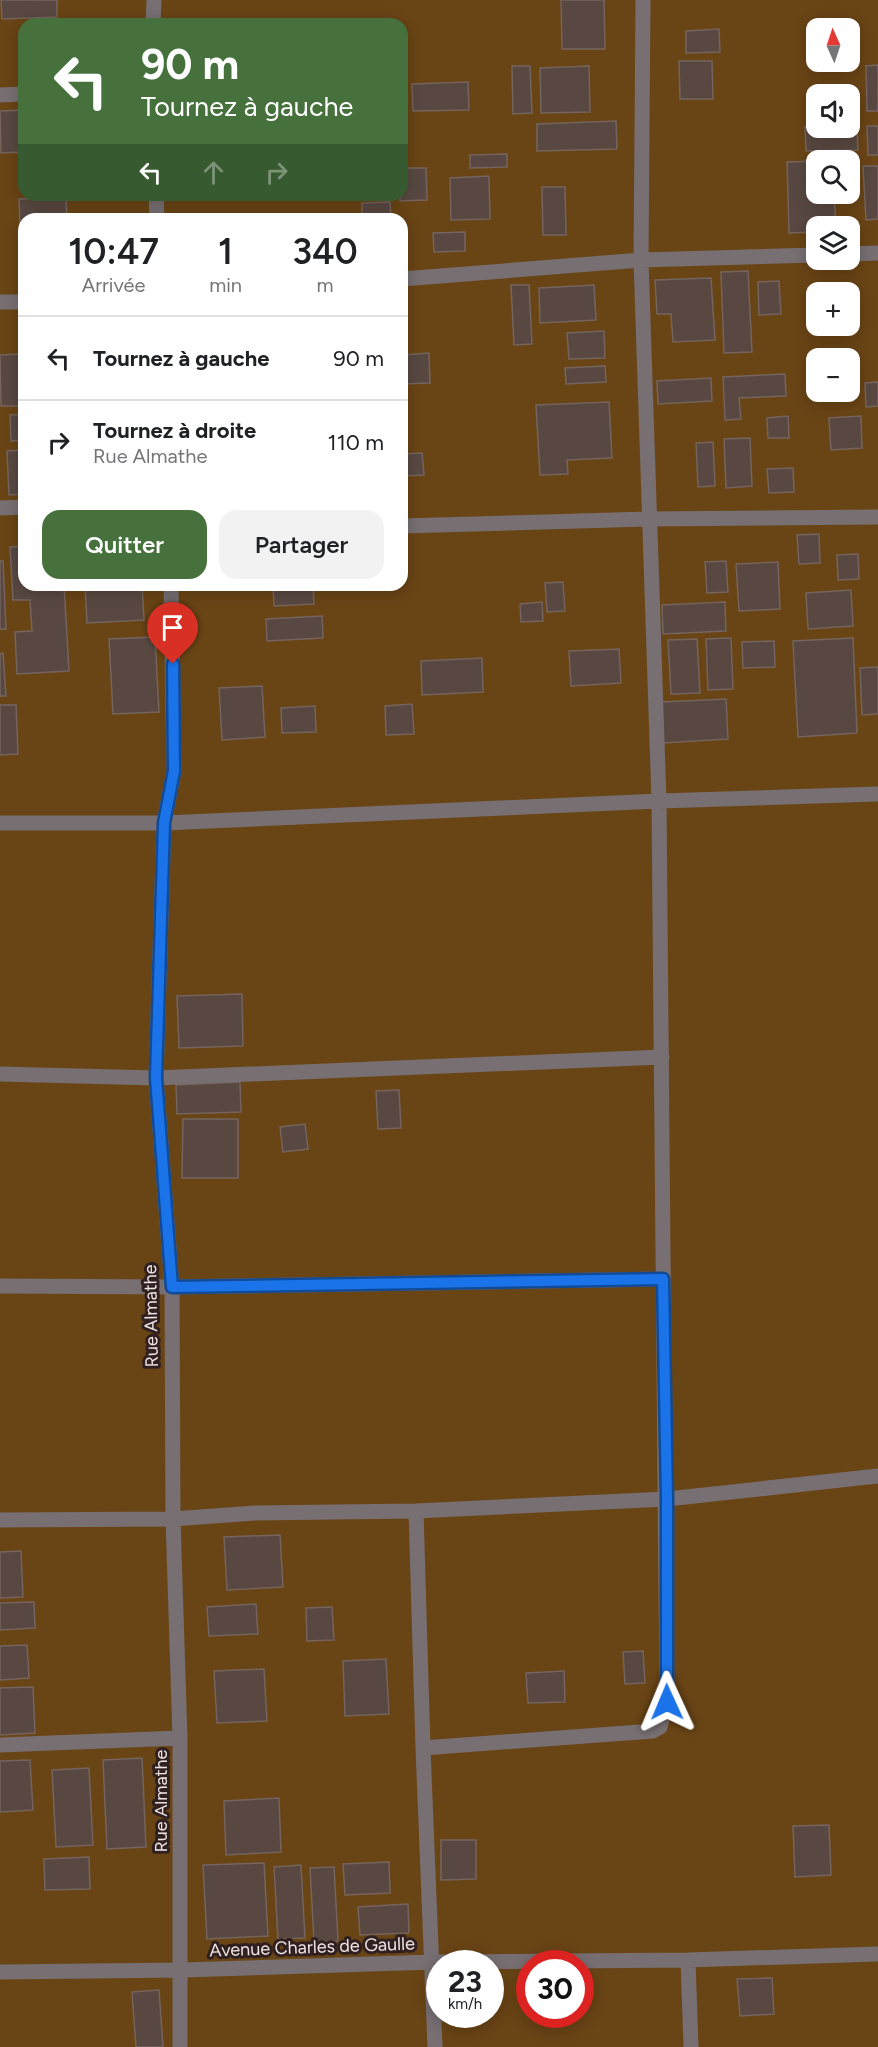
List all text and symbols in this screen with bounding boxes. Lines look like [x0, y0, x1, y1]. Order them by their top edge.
north arrow [806, 18, 860, 72]
map controls [806, 18, 860, 402]
text: 90 m [141, 39, 239, 90]
icon: left [42, 42, 120, 120]
button: sound [806, 84, 860, 138]
text: Tournez à gauche [141, 90, 353, 123]
button: search [806, 150, 860, 204]
icon: left [134, 156, 167, 189]
icon: ahead [197, 156, 230, 189]
icon: right [260, 156, 293, 189]
button: layers [806, 216, 860, 270]
text: 10:47 [68, 230, 159, 273]
text: 1 [218, 230, 233, 273]
text: 340 [292, 230, 358, 273]
text: Arrivée [82, 273, 145, 297]
text: min [209, 273, 242, 297]
text: m [316, 273, 333, 297]
button: + [806, 282, 860, 336]
icon: left [42, 342, 75, 375]
text: Tournez à gauche [93, 345, 269, 372]
text: 90 m [333, 345, 384, 372]
button: − [806, 348, 860, 402]
text: Tournez à droite [93, 417, 256, 444]
icon: right [42, 426, 75, 459]
text: 110 m [328, 429, 384, 456]
text: Rue Almathe [93, 444, 207, 468]
button: Quitter [42, 510, 207, 579]
button: Partager [219, 510, 384, 579]
pin [147, 602, 198, 664]
icon: arrive [156, 611, 189, 644]
street label: Rue Almathe [139, 1264, 163, 1368]
position arrow [635, 1670, 699, 1734]
street label: Rue Almathe [150, 1749, 172, 1852]
street label: Avenue Charles de Gaulle [209, 1932, 415, 1962]
speed limit sign: 30 [516, 1950, 594, 2028]
text: 23 [448, 1963, 482, 2000]
text: km/h [448, 1995, 482, 2013]

